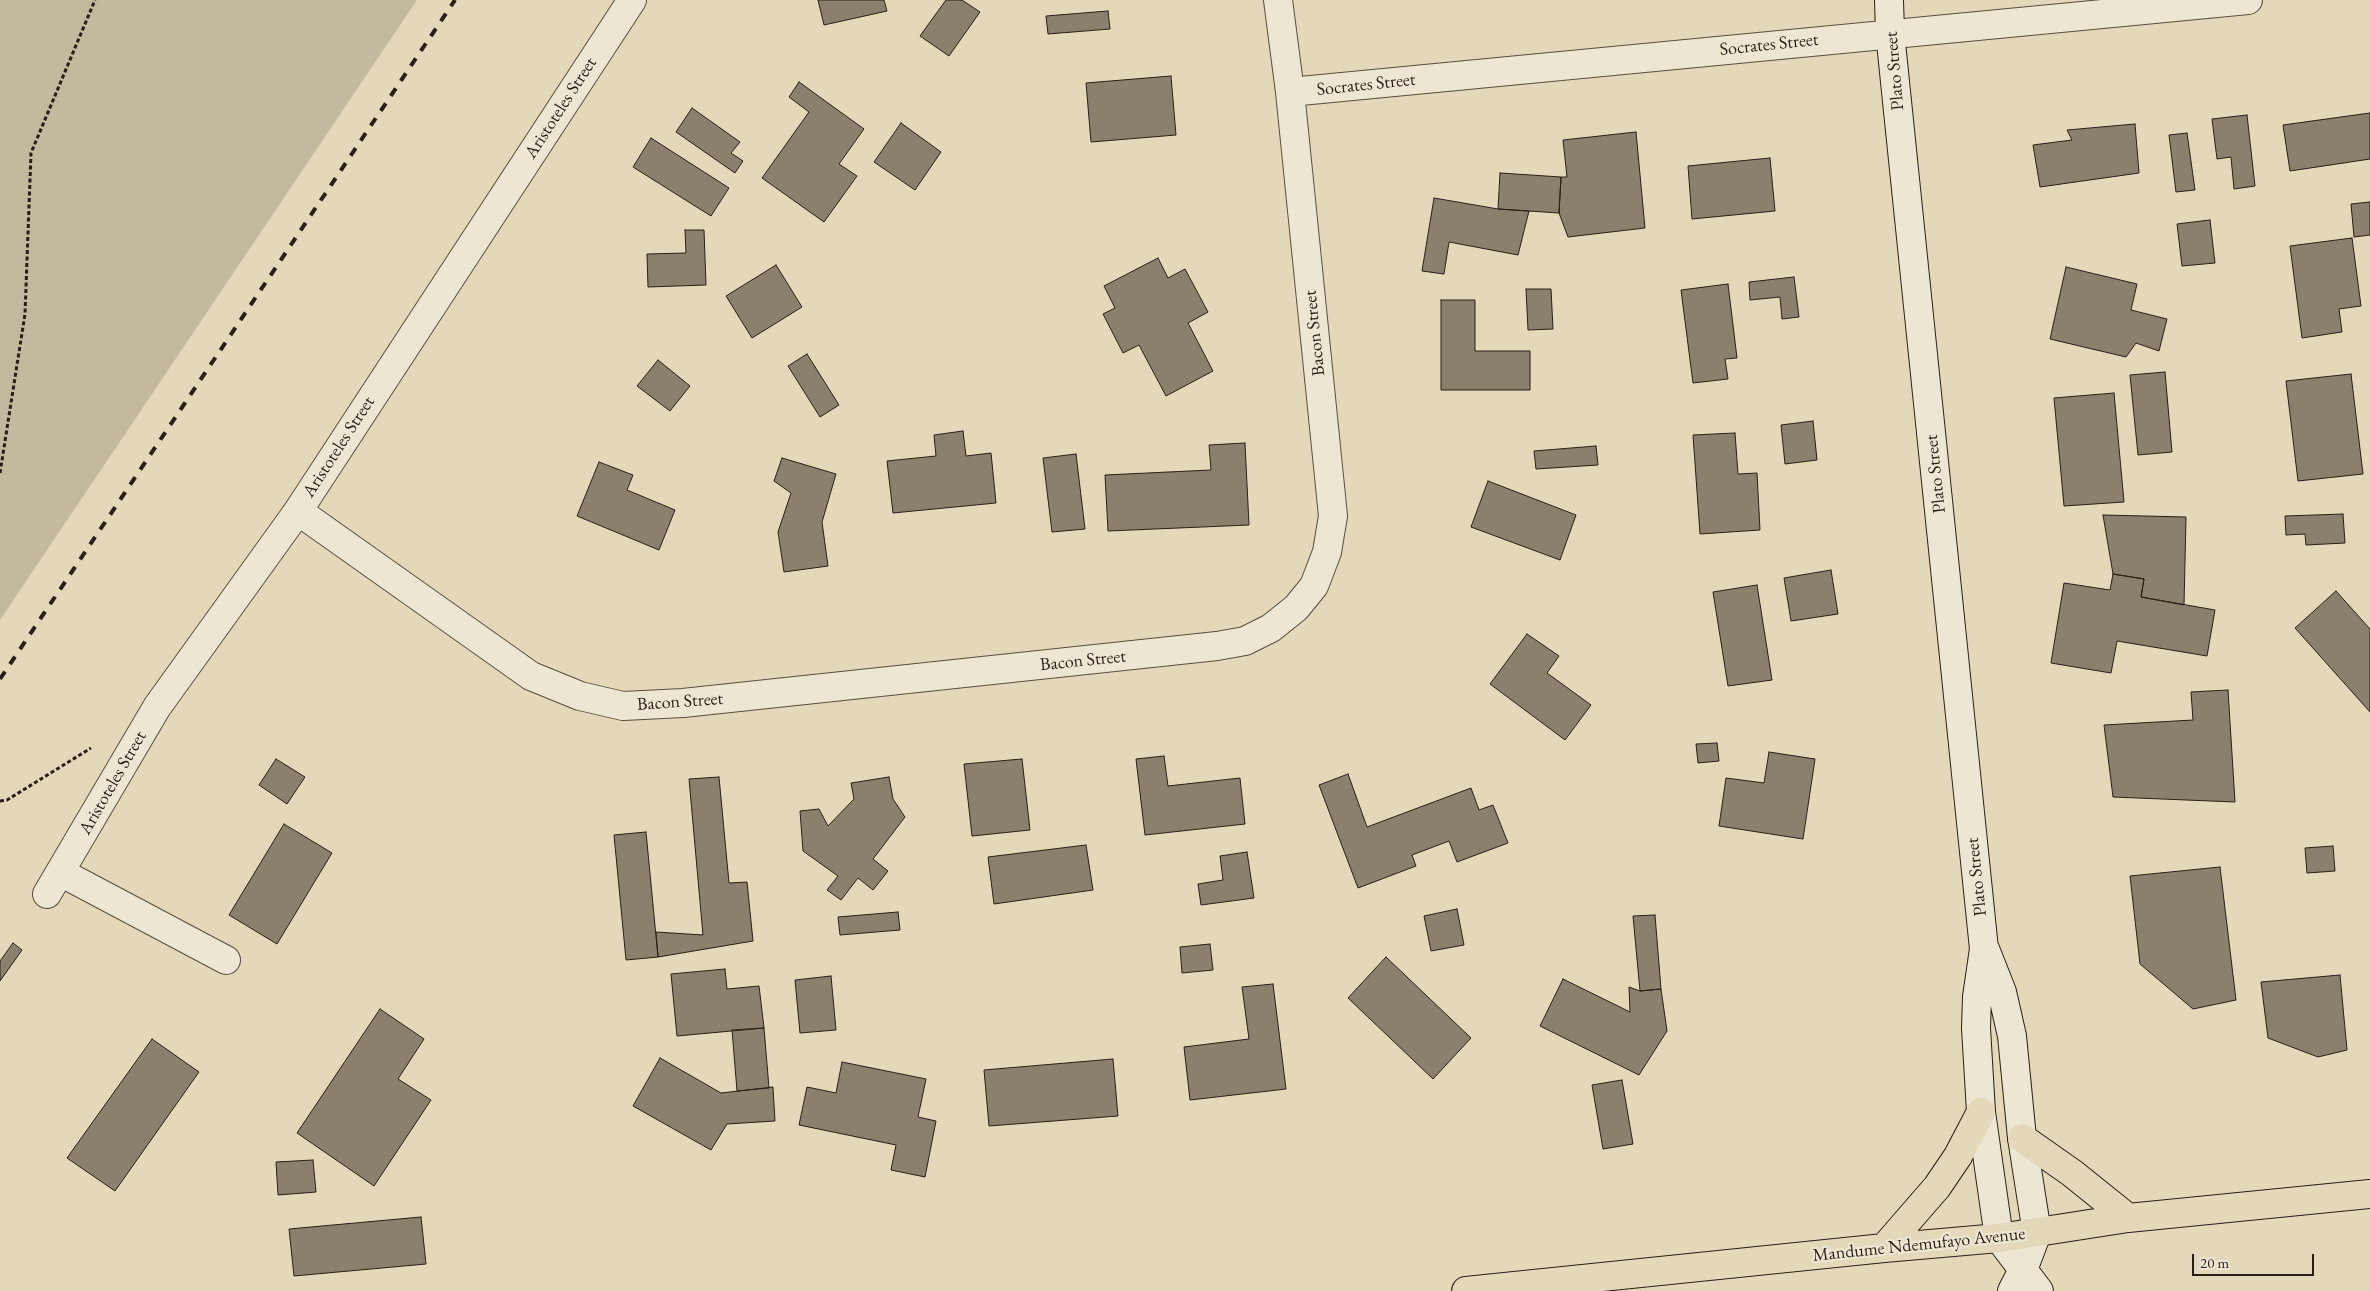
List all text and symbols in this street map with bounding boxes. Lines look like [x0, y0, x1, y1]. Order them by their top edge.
street label: Socrates Street [1719, 29, 1819, 61]
street label: Plato Street [1881, 31, 1909, 111]
street label: Aristoteles Street [520, 53, 602, 163]
street label: Socrates Street [1316, 69, 1416, 101]
street label: Bacon Street [1300, 289, 1330, 377]
street label: Aristoteles Street [298, 392, 380, 502]
street label: Plato Street [1921, 434, 1951, 514]
street label: Bacon Street [1039, 646, 1127, 676]
street label: Bacon Street [636, 688, 724, 716]
street label: Aristoteles Street [75, 727, 151, 839]
street label: Plato Street [1962, 837, 1992, 917]
street label: Mandume Ndemufayo Avenue [1812, 1223, 2026, 1267]
scale bar [2195, 1244, 2318, 1276]
text: 20 m [2200, 1253, 2229, 1272]

